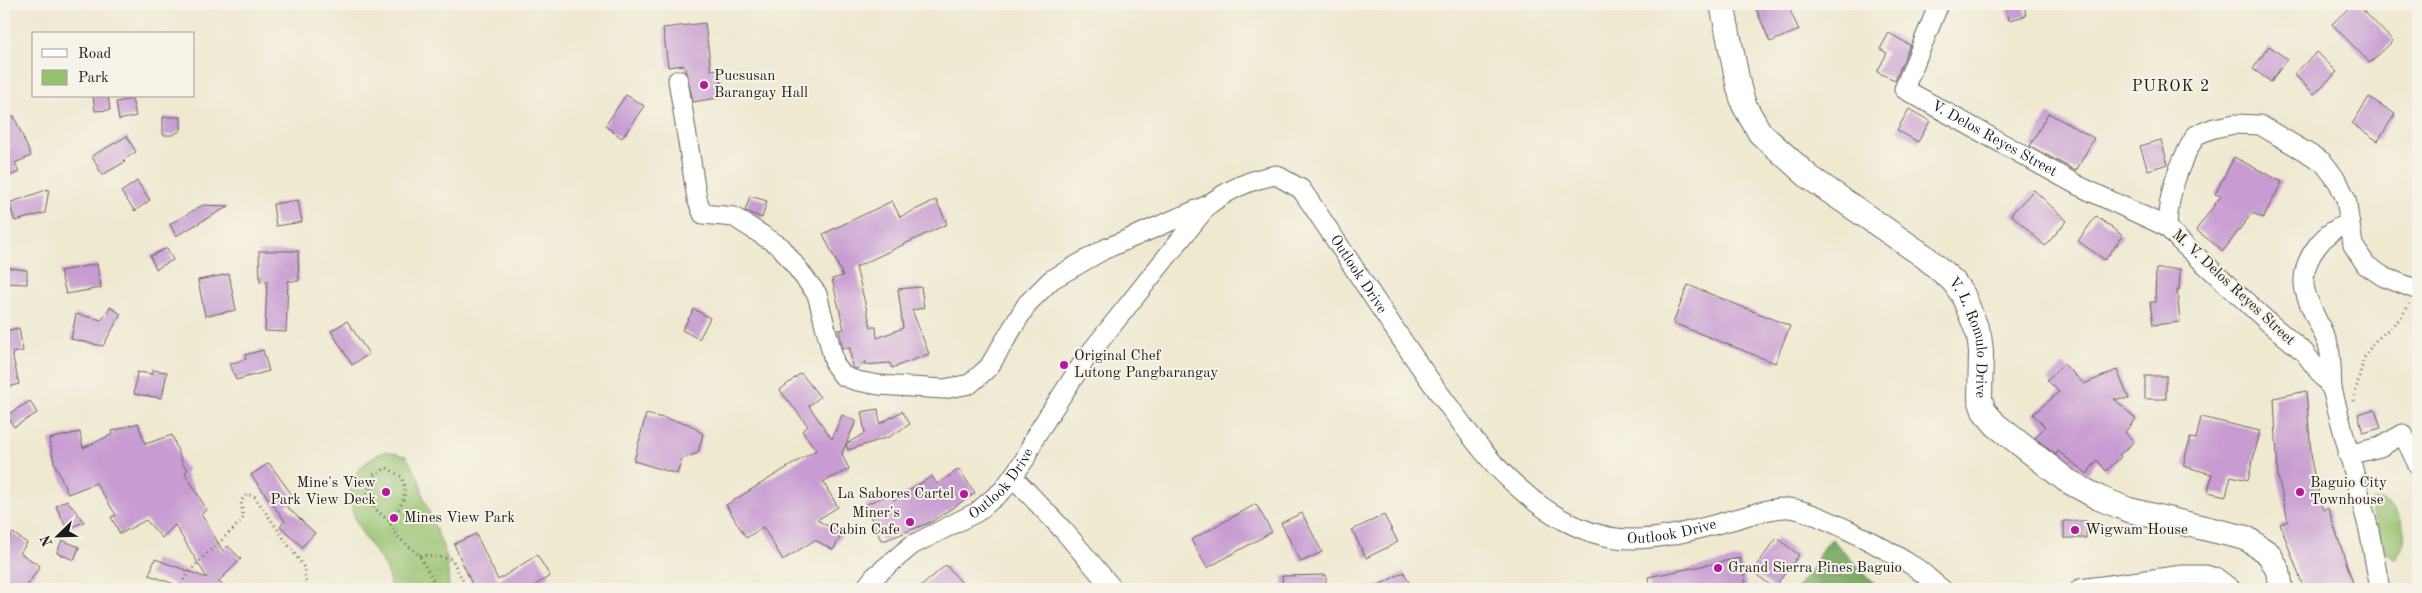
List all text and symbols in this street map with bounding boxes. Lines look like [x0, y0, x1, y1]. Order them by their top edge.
legend [32, 32, 195, 98]
text: Road [78, 47, 112, 62]
place label: Pucsusan Barangay Hall [714, 69, 808, 101]
text: Park [78, 71, 109, 86]
marker: Pucsusan Barangay Hall [698, 79, 710, 91]
district label: PUROK 2 [2132, 79, 2210, 95]
street label: V. Delos Reyes Street [1929, 98, 2059, 180]
street label: M. V. Delos Reyes Street [2169, 227, 2297, 349]
street label: Outlook Drive [1327, 232, 1390, 317]
street label: V. L. Romulo Drive [1946, 275, 1989, 399]
place label: Original Chef Lutong Pangbarangay [1074, 349, 1218, 381]
marker: Original Chef Lutong Pangbarangay [1058, 359, 1070, 371]
street label: Outlook Drive [966, 446, 1036, 522]
place label: Mine's View Park View Deck [270, 476, 376, 508]
place label: Baguio City Townhouse [2310, 476, 2387, 508]
marker: Mine's View Park View Deck [380, 486, 392, 498]
marker: Baguio City Townhouse [2294, 486, 2306, 498]
place label: La Sabores Cartel [837, 487, 954, 502]
marker: La Sabores Cartel [958, 488, 970, 500]
place label: Miner's Cabin Cafe [829, 506, 900, 538]
north arrow [32, 510, 82, 560]
place label: Mines View Park [404, 511, 515, 526]
marker: Mines View Park [388, 512, 400, 524]
marker: Miner's Cabin Cafe [904, 516, 916, 528]
street label: Outlook Drive [1627, 517, 1718, 547]
place label: Wigwam House [2085, 523, 2188, 538]
marker: Wigwam House [2069, 524, 2081, 536]
text: N [38, 533, 55, 548]
place label: Grand Sierra Pines Baguio [1728, 561, 1902, 576]
marker: Grand Sierra Pines Baguio [1712, 562, 1724, 574]

